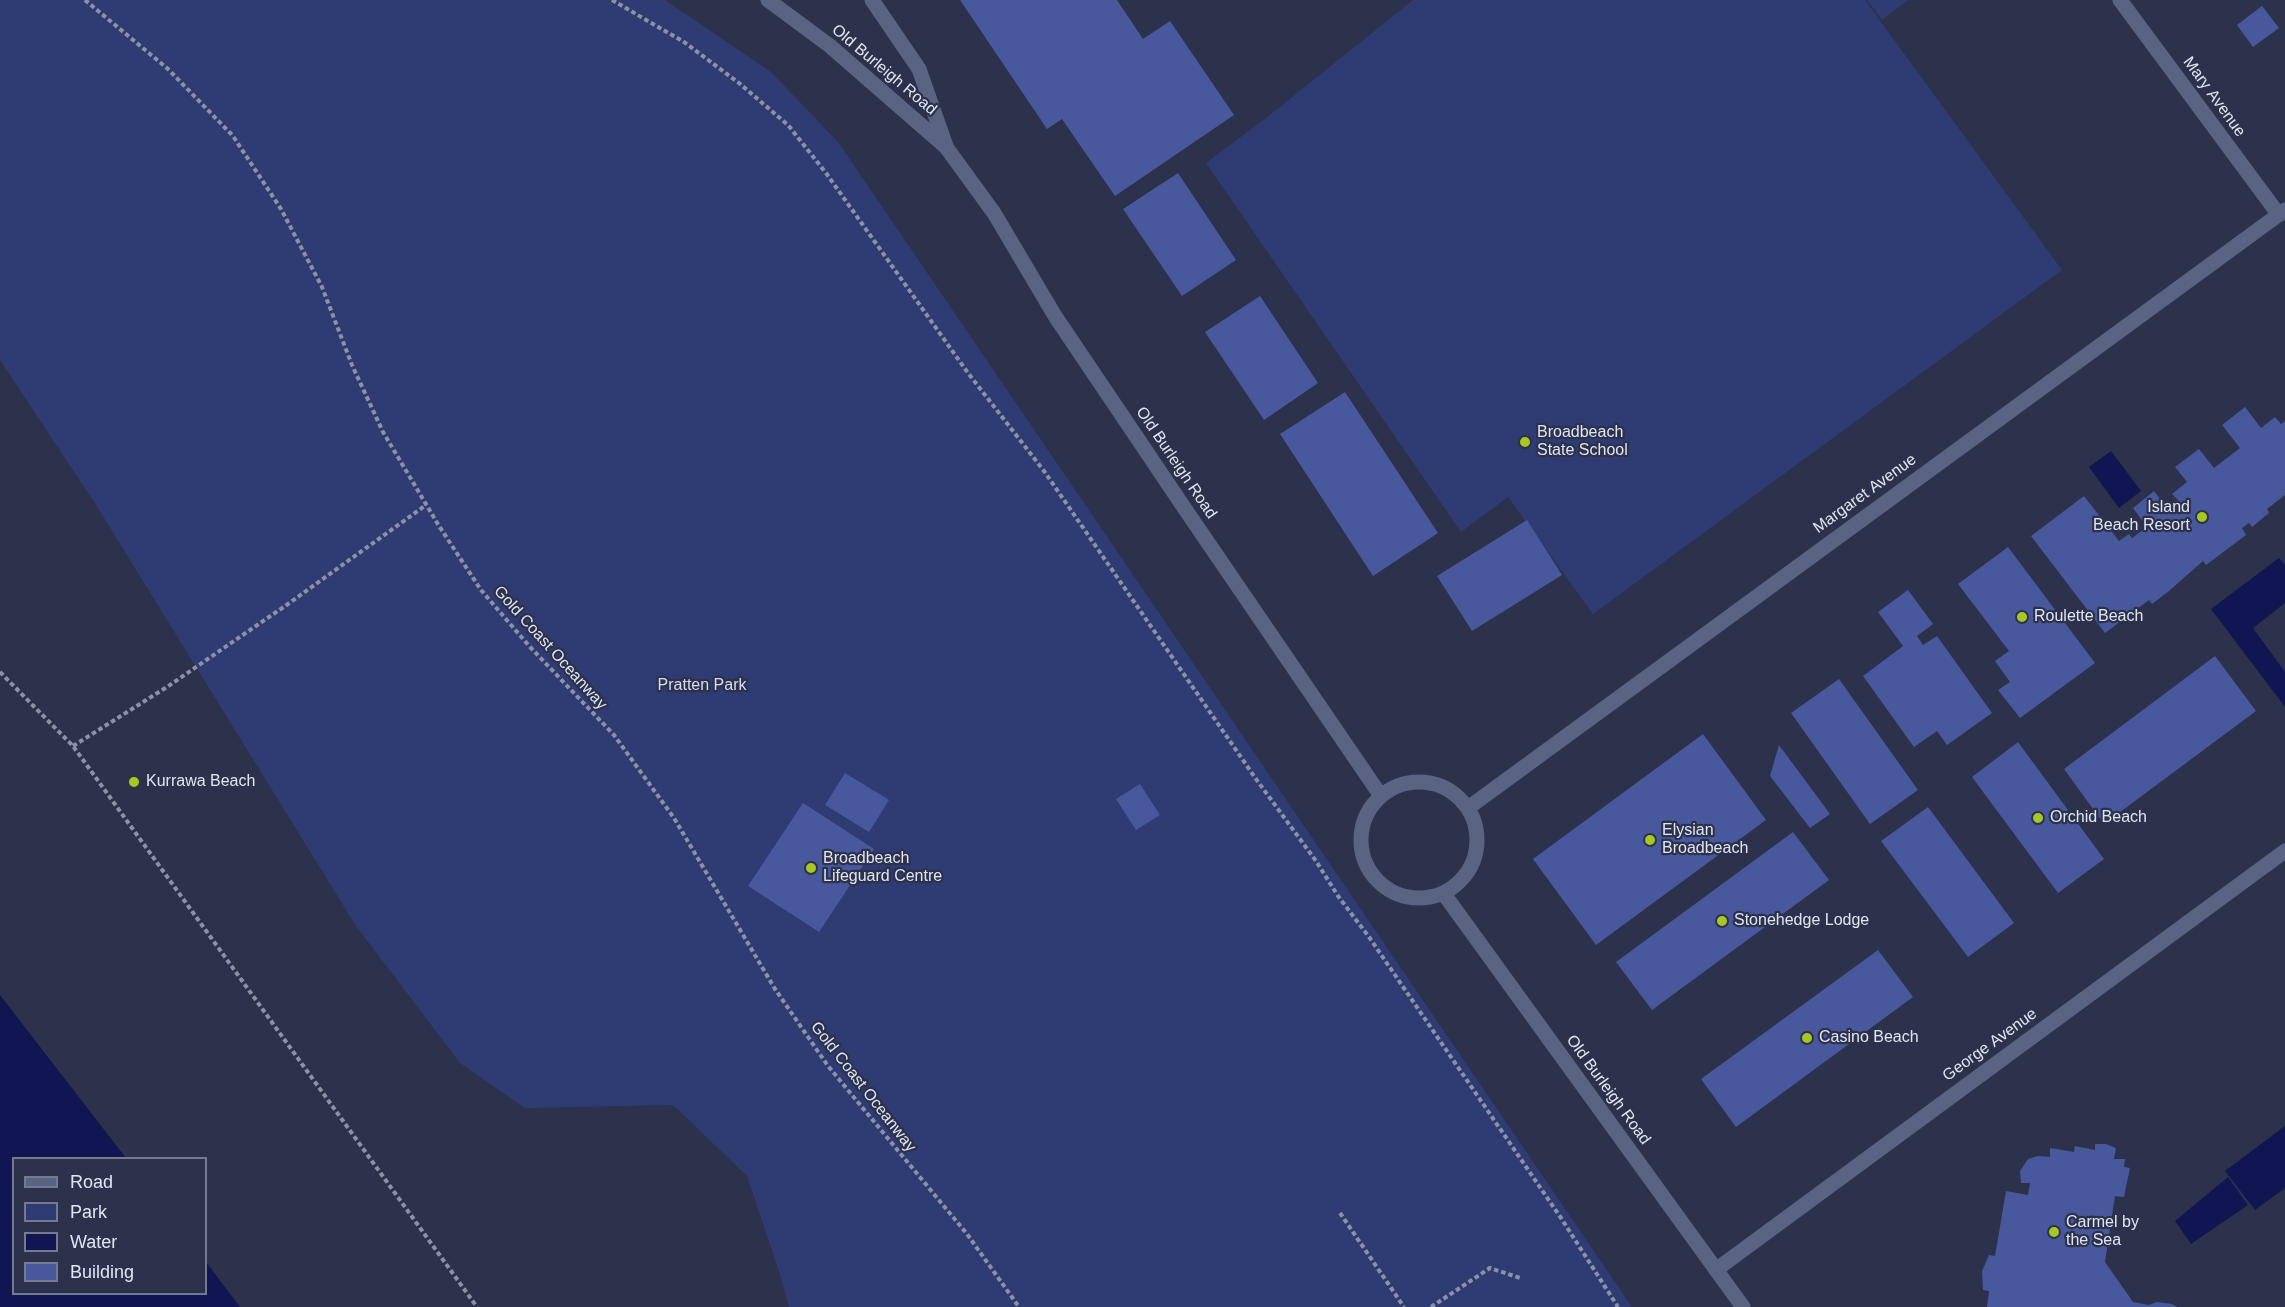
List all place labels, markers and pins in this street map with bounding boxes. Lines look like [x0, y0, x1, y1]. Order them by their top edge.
place label: Broadbeach State School [1537, 423, 1628, 461]
marker: Broadbeach State School [1518, 435, 1532, 449]
place label: Island Beach Resort [2093, 498, 2190, 536]
marker: Island Beach Resort [2195, 510, 2209, 524]
place label: Roulette Beach [2034, 607, 2143, 627]
marker: Roulette Beach [2015, 610, 2029, 624]
place label: Kurrawa Beach [146, 772, 255, 792]
marker: Kurrawa Beach [127, 775, 141, 789]
place label: Orchid Beach [2050, 808, 2147, 828]
marker: Orchid Beach [2031, 811, 2045, 825]
place label: Elysian Broadbeach [1662, 821, 1748, 859]
marker: Elysian Broadbeach [1643, 833, 1657, 847]
place label: Broadbeach Lifeguard Centre [823, 849, 942, 887]
marker: Broadbeach Lifeguard Centre [804, 861, 818, 875]
place label: Stonehedge Lodge [1734, 911, 1869, 931]
marker: Stonehedge Lodge [1715, 914, 1729, 928]
place label: Casino Beach [1819, 1028, 1919, 1048]
marker: Casino Beach [1800, 1031, 1814, 1045]
place label: Carmel by the Sea [2066, 1213, 2139, 1251]
marker: Carmel by the Sea [2047, 1225, 2061, 1239]

